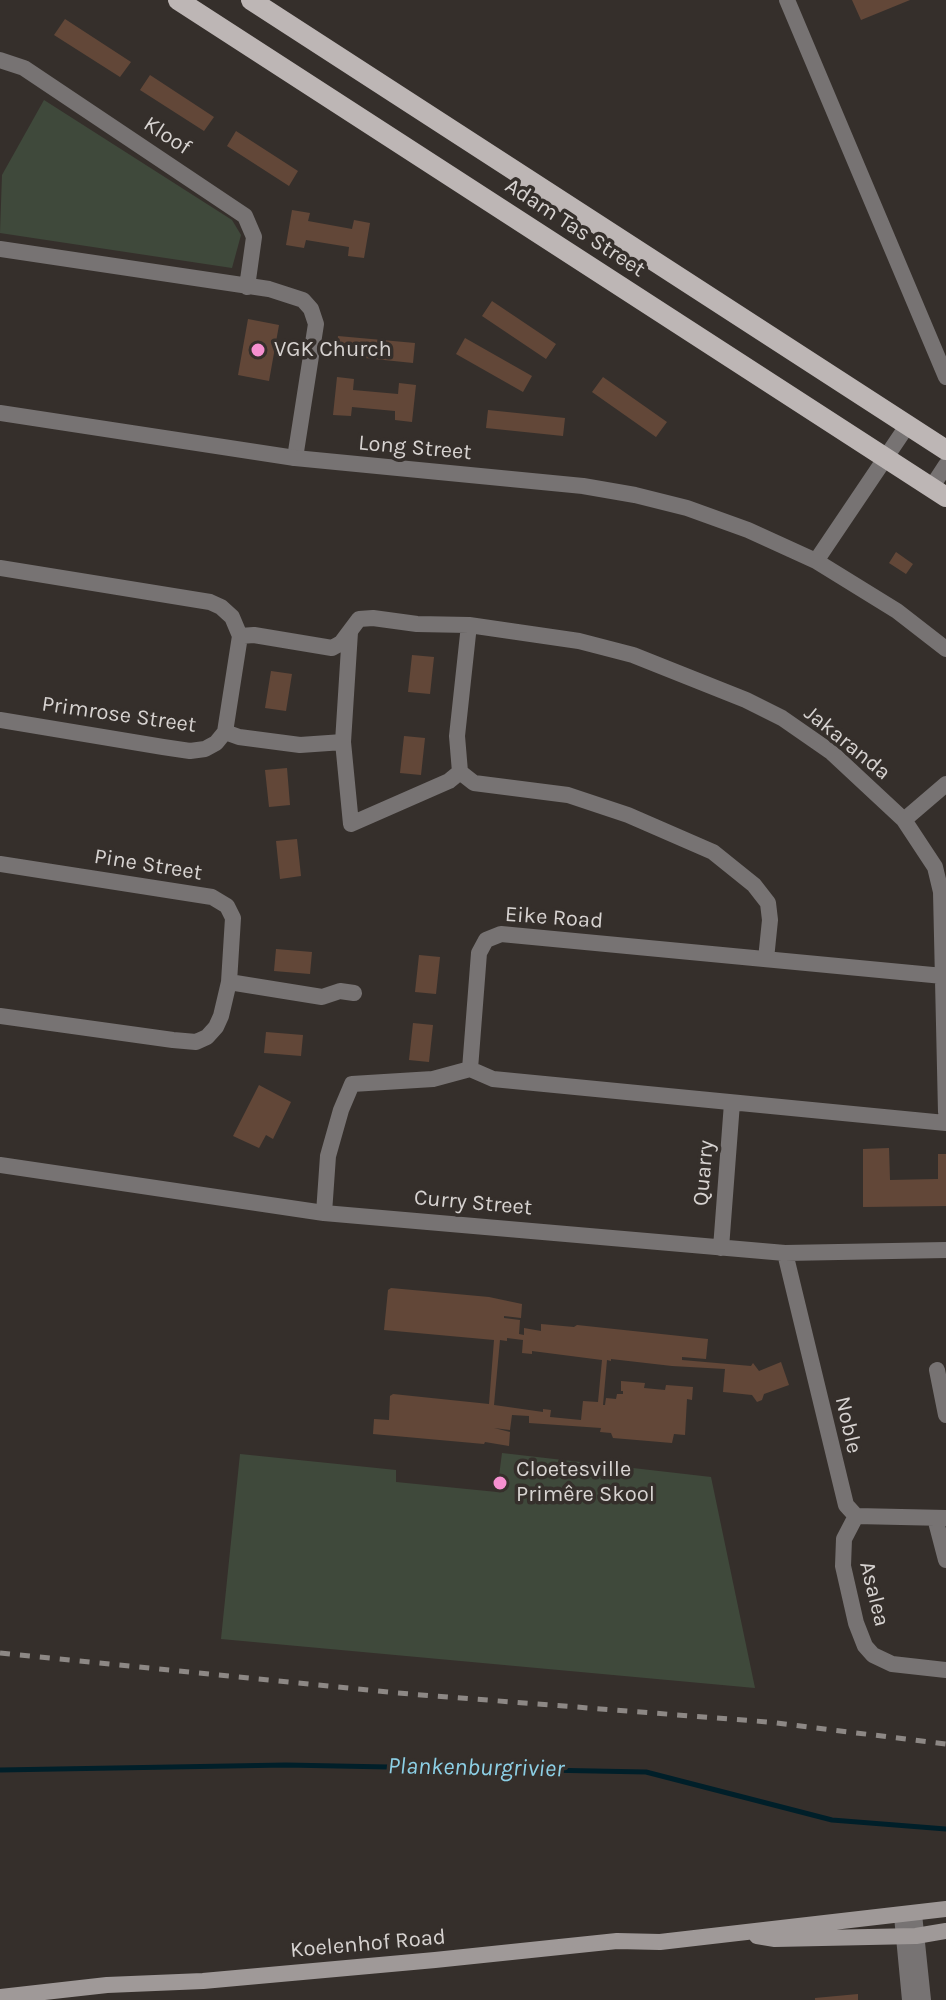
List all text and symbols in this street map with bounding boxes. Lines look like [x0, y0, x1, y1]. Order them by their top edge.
street label: Kloof [138, 111, 196, 161]
street label: Adam Tas Street [500, 173, 650, 283]
place label: VGK Church [274, 337, 392, 363]
marker: VGK Church [249, 341, 267, 359]
street label: Long Street [357, 430, 473, 466]
street label: Primrose Street [40, 691, 198, 739]
street label: Jakaranda [798, 700, 896, 786]
street label: Pine Street [92, 843, 204, 887]
street label: Eike Road [504, 901, 604, 935]
street label: Quarry [688, 1139, 720, 1207]
street label: Curry Street [413, 1185, 533, 1221]
street label: Noble [829, 1394, 867, 1456]
place label: Cloetesville Primêre Skool [516, 1457, 655, 1508]
marker: Cloetesville Primêre Skool [491, 1474, 509, 1492]
street label: Asalea [853, 1559, 895, 1629]
water label: Plankenburgrivier [387, 1752, 565, 1784]
street label: Koelenhof Road [289, 1924, 447, 1964]

